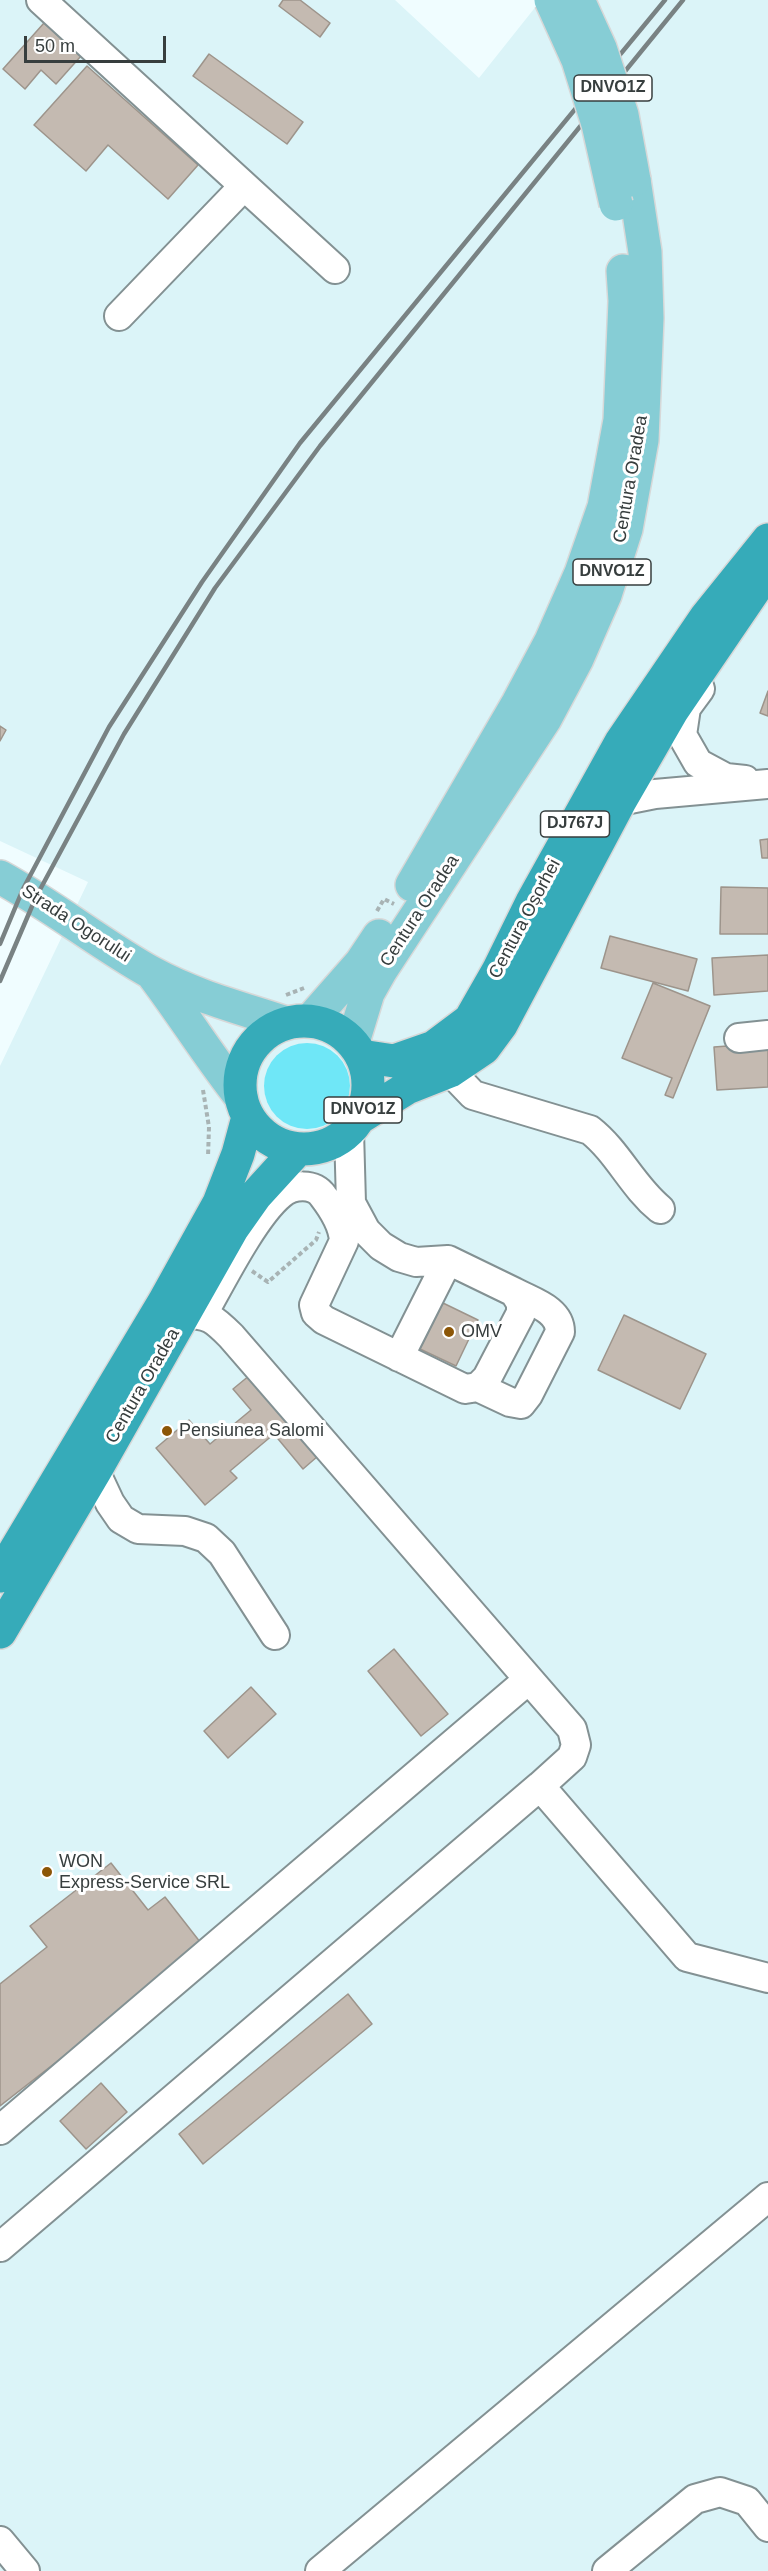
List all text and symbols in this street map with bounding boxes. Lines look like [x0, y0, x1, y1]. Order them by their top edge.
scale bar [27, 24, 170, 62]
text: 50 m [35, 36, 75, 56]
road number: DNVO1Z [574, 75, 652, 101]
street label: Centura Oradea [609, 414, 653, 544]
road number: DNVO1Z [573, 559, 651, 585]
road number: DJ767J [540, 811, 610, 837]
street label: Centura Oradea [376, 851, 464, 971]
street label: Centura Oșorhei [484, 856, 566, 982]
street label: Strada Ogorului [17, 881, 135, 967]
road number: DNVO1Z [324, 1097, 402, 1123]
place label: OMV [461, 1321, 502, 1343]
street label: Centura Oradea [101, 1325, 185, 1447]
marker: OMV [442, 1325, 456, 1339]
place label: Pensiunea Salomi [179, 1420, 324, 1442]
marker: Pensiunea Salomi [160, 1424, 174, 1438]
place label: WON Express-Service SRL [59, 1851, 230, 1894]
marker: WON Express-Service SRL [40, 1865, 54, 1879]

